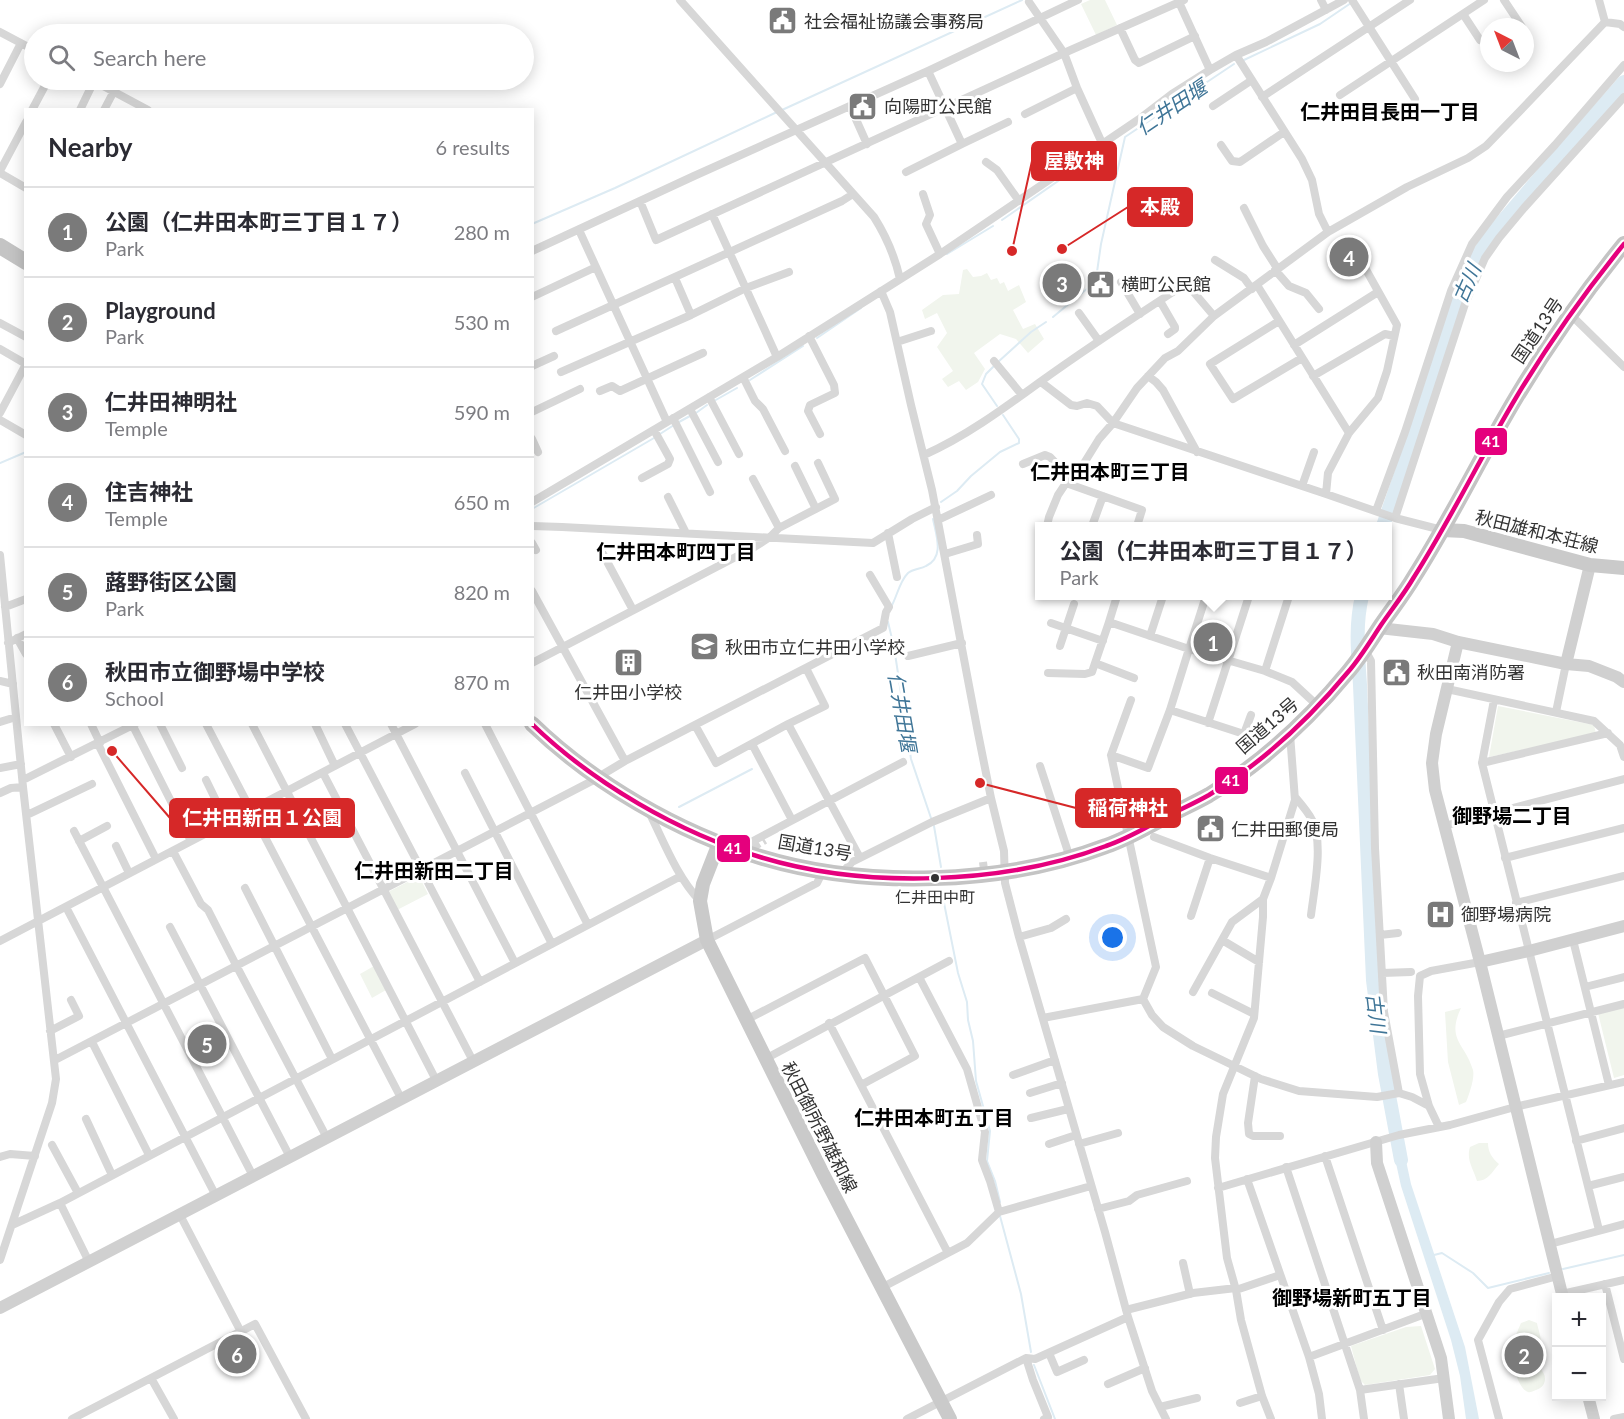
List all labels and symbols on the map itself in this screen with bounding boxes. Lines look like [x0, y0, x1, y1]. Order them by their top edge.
public building icon: 社会福祉協議会事務局 [767, 5, 799, 37]
place label: 社会福祉協議会事務局 [804, 10, 984, 32]
north arrow [1480, 18, 1534, 72]
water label: 仁井田堰 [1131, 72, 1214, 139]
public building icon: 向陽町公民館 [847, 90, 879, 122]
place label: 向陽町公民館 [884, 95, 992, 117]
district label: 仁井田目長田一丁目 [1300, 99, 1480, 123]
callout: 屋敷神 [1032, 142, 1116, 180]
text: 屋敷神 [1044, 148, 1104, 172]
callout: 本殿 [1128, 188, 1192, 226]
text: 本殿 [1140, 194, 1180, 218]
pin: 4 [1330, 234, 1368, 280]
water label: 古川 [1447, 258, 1486, 306]
pin: 3 [1042, 260, 1082, 306]
public building icon: 横町公民館 [1084, 268, 1116, 300]
place label: 横町公民館 [1121, 273, 1211, 295]
street label: 国道13号 [1507, 293, 1567, 367]
line badge: 41 [1474, 427, 1508, 456]
text: 41 [1482, 431, 1500, 450]
district label: 仁井田本町三丁目 [1030, 459, 1190, 483]
street label: 秋田雄和本荘線 [1473, 505, 1601, 557]
district label: 仁井田本町四丁目 [596, 539, 756, 563]
pin: 1 [1194, 620, 1232, 664]
school or university icon: 秋田市立仁井田小学校 [688, 631, 720, 663]
place label: 秋田市立仁井田小学校 [725, 636, 905, 658]
building icon: 仁井田小学校 [612, 647, 644, 679]
public building icon: 秋田南消防署 [1380, 656, 1412, 688]
place label: 秋田南消防署 [1417, 661, 1525, 683]
water label: 仁井田堰 [884, 671, 922, 757]
place label: 仁井田小学校 [574, 681, 682, 703]
street label: 国道13号 [1232, 692, 1302, 758]
line badge: 41 [1214, 766, 1249, 795]
text: 41 [1222, 770, 1240, 789]
callout: 稲荷神社 [1076, 789, 1180, 827]
text: 稲荷神社 [1088, 795, 1168, 819]
callout: 仁井田新田１公園 [170, 799, 354, 837]
district label: 御野場二丁目 [1452, 803, 1572, 827]
text: 仁井田新田１公園 [182, 805, 342, 829]
public building icon: 仁井田郵便局 [1194, 813, 1226, 845]
place label: 仁井田郵便局 [1231, 818, 1339, 840]
street label: 国道13号 [776, 830, 854, 864]
line badge: 41 [716, 834, 751, 863]
text: 41 [724, 838, 742, 857]
district label: 仁井田新田二丁目 [354, 858, 514, 882]
marker: 仁井田中町 [929, 872, 941, 884]
place label: 仁井田中町 [895, 887, 975, 906]
hospital icon: 御野場病院 [1424, 898, 1456, 930]
place label: 御野場病院 [1461, 903, 1551, 925]
your location [1098, 923, 1127, 952]
water label: 古川 [1363, 992, 1392, 1036]
pin: 5 [188, 1022, 226, 1066]
street label: 秋田御所野雄和線 [778, 1058, 862, 1196]
district label: 仁井田本町五丁目 [854, 1105, 1014, 1129]
district label: 御野場新町五丁目 [1272, 1285, 1432, 1309]
pin: 6 [218, 1332, 256, 1376]
pin: 2 [1504, 1332, 1544, 1378]

